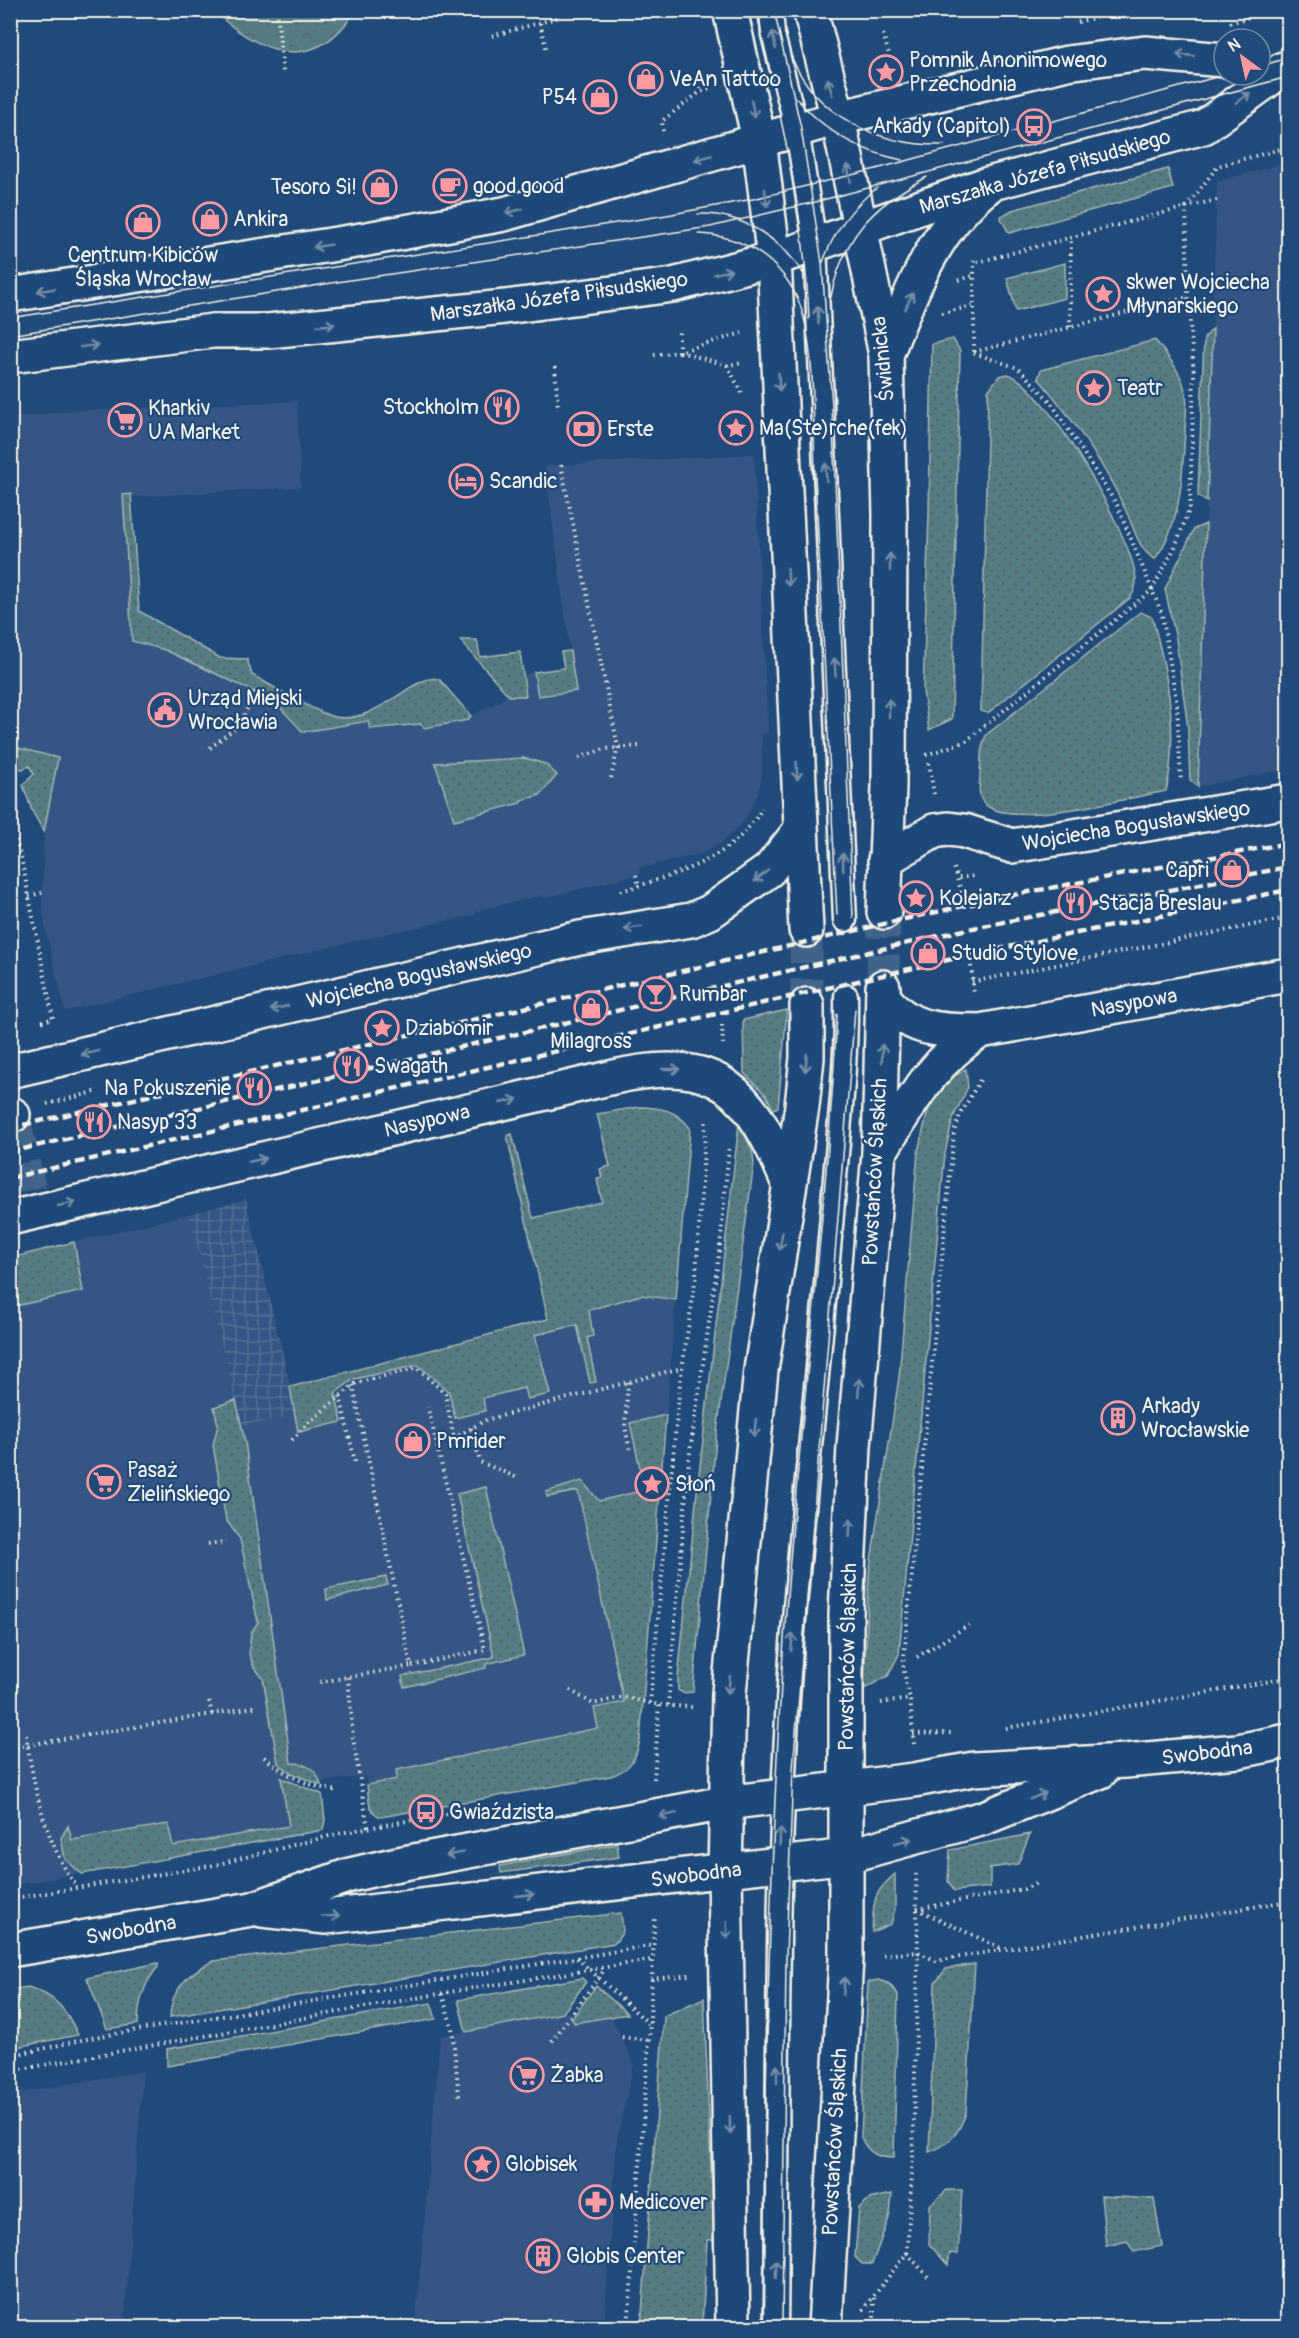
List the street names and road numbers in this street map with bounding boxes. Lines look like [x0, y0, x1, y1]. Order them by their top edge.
street label: Marszałka Józefa Piłsudskiego [916, 123, 1174, 221]
street label: Marszałka Józefa Piłsudskiego [428, 266, 690, 328]
street label: Świdnicka [865, 315, 901, 403]
street label: Wojciecha Bogusławskiego [1020, 795, 1252, 857]
street label: Wojciecha Bogusławskiego [304, 937, 534, 1015]
street label: Nasypowa [1089, 982, 1179, 1024]
street label: Powstańców Śląskich [857, 1077, 893, 1267]
street label: Nasypowa [381, 1098, 473, 1144]
street label: Powstańców Śląskich [833, 1563, 863, 1751]
street label: Swobodna [1160, 1734, 1254, 1772]
street label: Swobodna [649, 1856, 743, 1894]
street label: Swobodna [84, 1909, 178, 1951]
street label: Powstańców Śląskich [817, 2047, 853, 2237]

